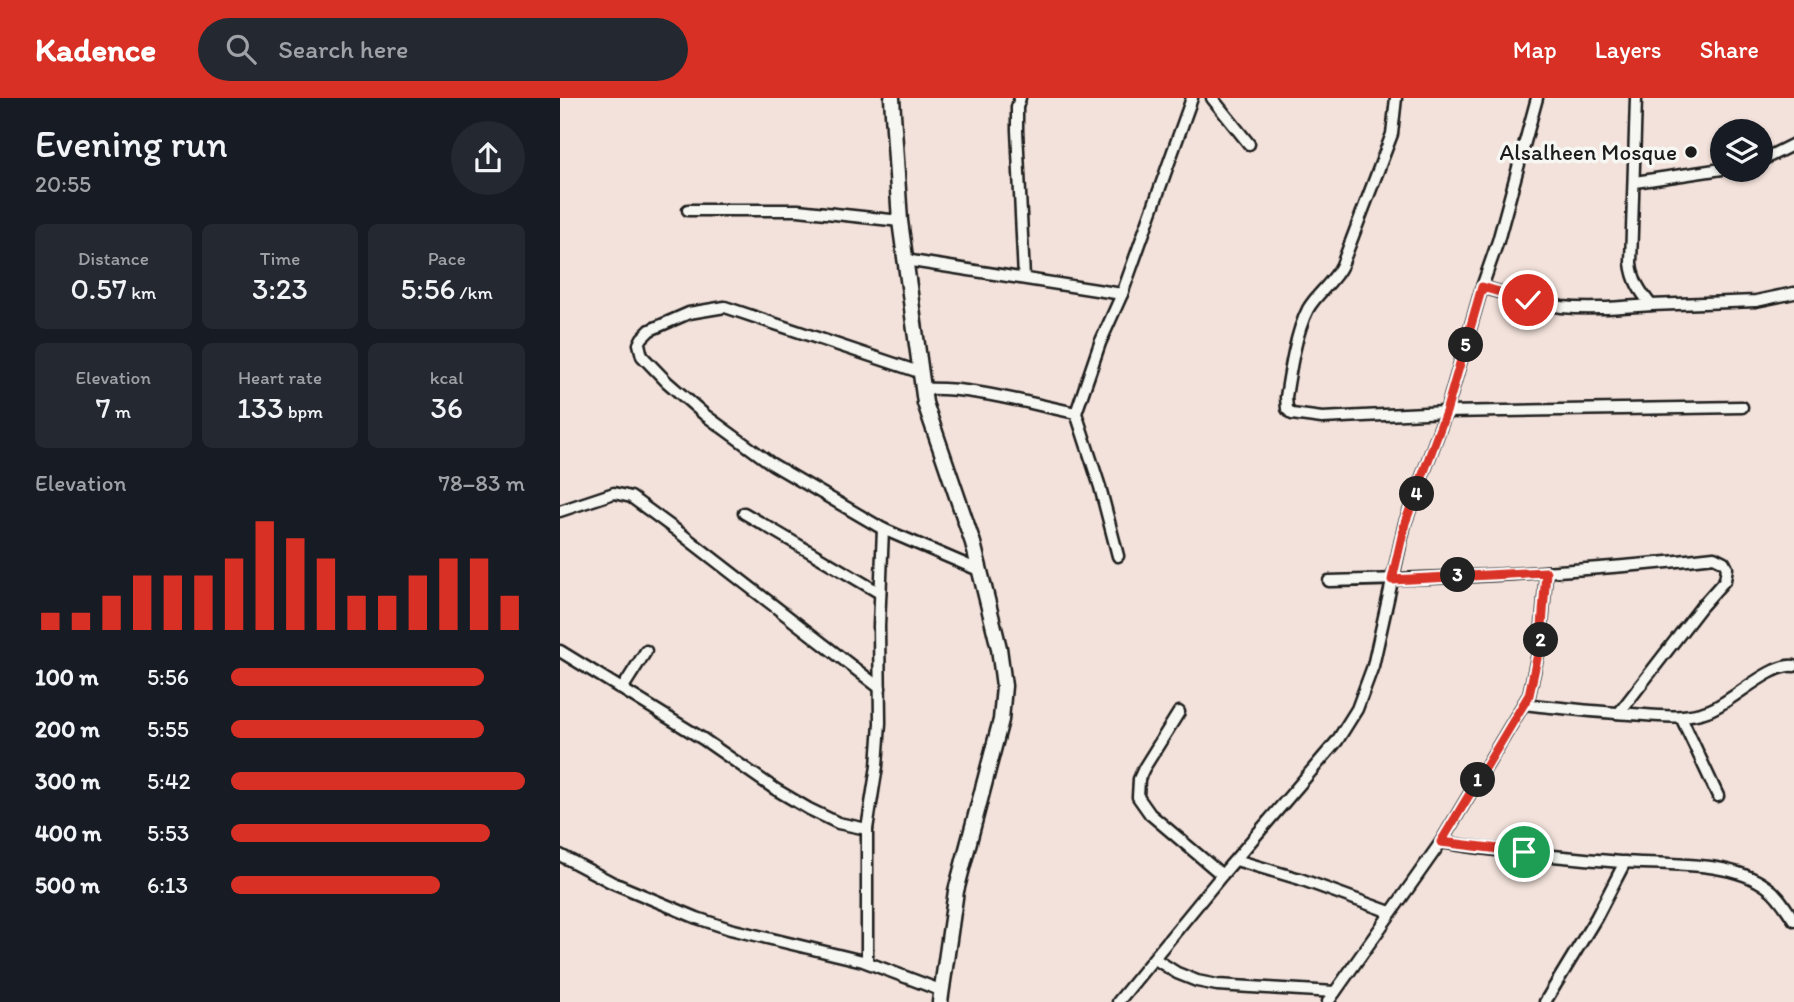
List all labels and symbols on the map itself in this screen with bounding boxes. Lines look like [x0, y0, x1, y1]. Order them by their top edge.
place label: Alsalheen Mosque [1500, 138, 1677, 166]
marker: Alsalheen Mosque [1683, 144, 1699, 160]
pin [1498, 270, 1558, 330]
pin: 5 [1448, 328, 1483, 362]
pin: 4 [1400, 476, 1434, 512]
pin: 3 [1440, 558, 1476, 592]
pin: 2 [1524, 622, 1558, 658]
pin: 1 [1460, 762, 1496, 798]
pin [1494, 822, 1554, 882]

